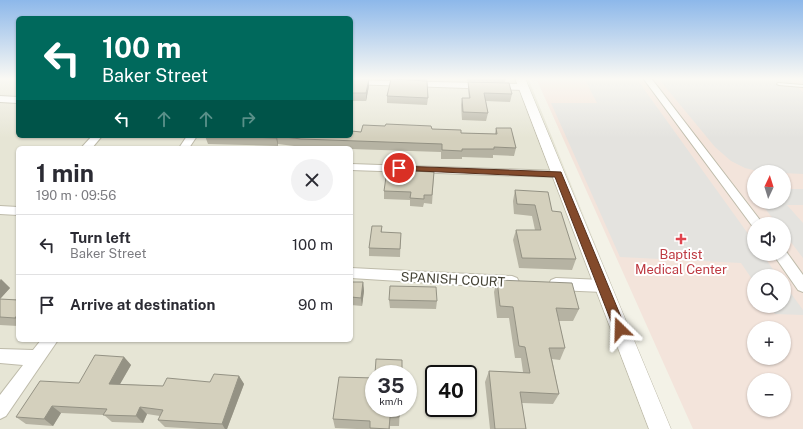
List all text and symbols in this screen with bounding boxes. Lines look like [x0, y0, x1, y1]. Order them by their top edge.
text: 100 m [102, 31, 181, 64]
icon: left [36, 32, 88, 84]
text: Baker Street [102, 65, 208, 86]
icon: left [111, 108, 133, 130]
icon: ahead [153, 108, 175, 130]
icon: ahead [195, 108, 217, 130]
icon: right [237, 108, 259, 130]
pin [382, 151, 416, 185]
icon: arrive [388, 157, 410, 179]
text: 1 min [36, 159, 94, 187]
button: close [291, 159, 333, 201]
north arrow [747, 165, 791, 209]
map controls [747, 165, 791, 417]
text: 190 m · 09:56 [36, 188, 116, 203]
button: sound [747, 217, 791, 261]
text: Turn left [70, 229, 131, 246]
marker: Baptist Medical Center [675, 233, 687, 245]
icon: left [36, 234, 58, 256]
text: 100 m [292, 236, 333, 253]
text: Baker Street [70, 246, 146, 261]
place label: Baptist Medical Center [635, 247, 727, 277]
street label: SPANISH COURT [400, 269, 506, 290]
button: search [747, 269, 791, 313]
icon: arrive [36, 294, 58, 316]
text: Arrive at destination [70, 296, 215, 313]
text: 90 m [298, 296, 333, 313]
position arrow [599, 308, 641, 350]
button: + [747, 321, 791, 365]
speed limit sign: 40 [425, 365, 477, 417]
button: − [747, 373, 791, 417]
text: 35 [378, 374, 404, 398]
text: km/h [379, 395, 403, 407]

